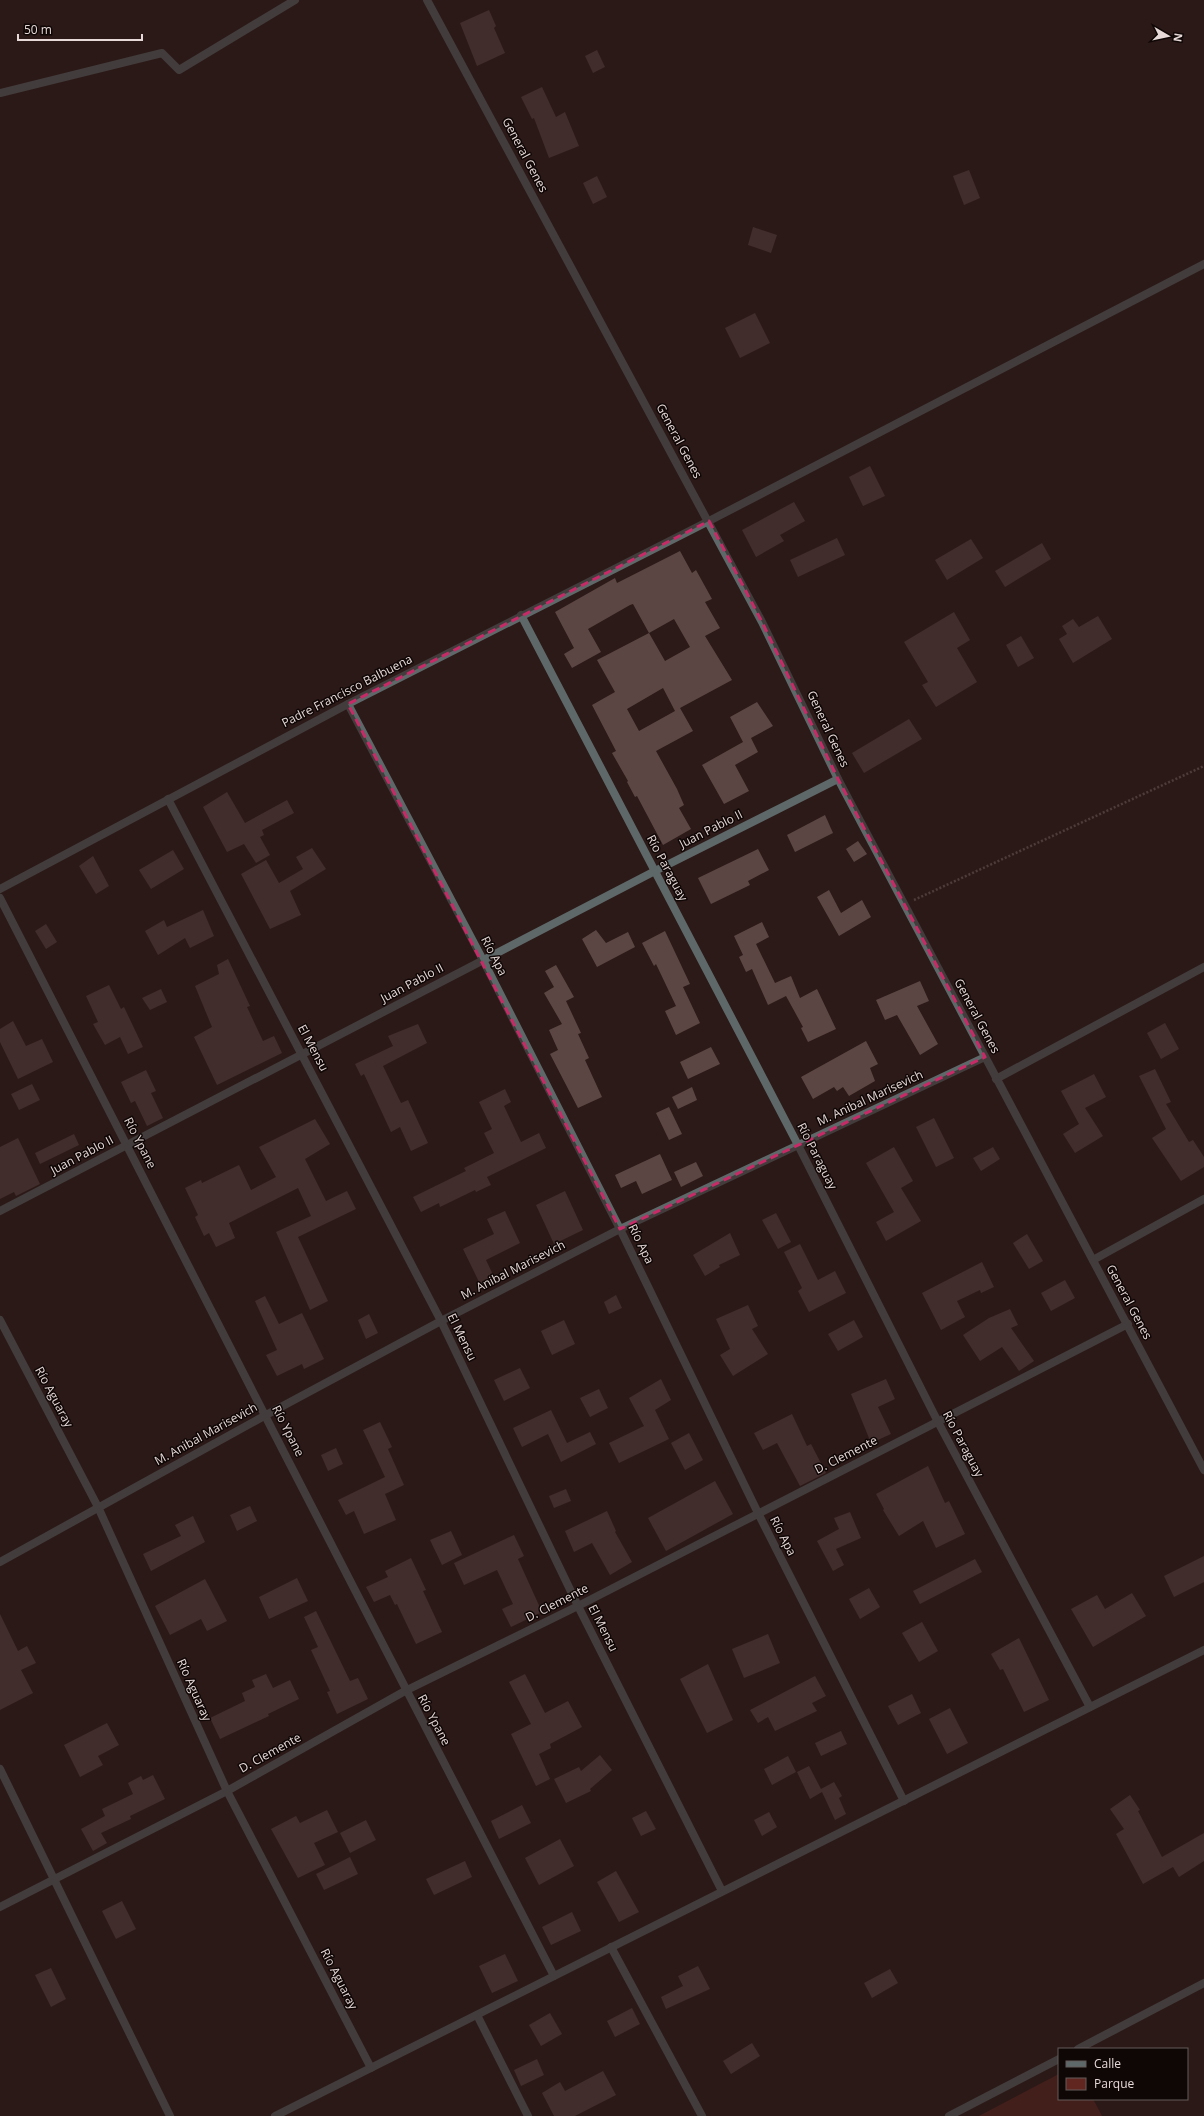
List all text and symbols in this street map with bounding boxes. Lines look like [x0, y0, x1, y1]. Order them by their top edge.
scale bar [18, 16, 142, 42]
north arrow [1148, 16, 1188, 56]
text: 50 m [24, 21, 52, 38]
text: N [1170, 32, 1186, 43]
street label: General Genes [499, 114, 552, 195]
street label: General Genes [653, 400, 706, 481]
street label: Padre Francisco Balbuena [278, 650, 415, 731]
street label: General Genes [803, 688, 854, 770]
street label: Juan Pablo II [675, 805, 745, 852]
street label: Río Paraguay [643, 832, 692, 905]
street label: Río Apa [477, 933, 512, 979]
street label: Juan Pablo II [376, 959, 446, 1007]
street label: General Genes [951, 975, 1004, 1056]
street label: El Mensu [294, 1021, 333, 1074]
street label: M. Anibal Marisevich [814, 1066, 926, 1130]
street label: Río Ypane [120, 1114, 161, 1172]
street label: Río Paraguay [793, 1119, 842, 1193]
street label: Juan Pablo II [46, 1131, 116, 1179]
street label: Río Apa [625, 1221, 658, 1267]
street label: M. Anibal Marisevich [458, 1236, 568, 1303]
street label: General Genes [1103, 1261, 1156, 1342]
street label: El Mensu [444, 1310, 481, 1363]
street label: Río Aguaray [31, 1363, 78, 1431]
street label: M. Anibal Marisevich [151, 1398, 260, 1469]
street label: Río Ypane [268, 1402, 309, 1460]
street label: Río Paraguay [939, 1408, 988, 1481]
street label: D. Clemente [811, 1431, 880, 1478]
street label: Río Apa [766, 1513, 801, 1559]
street label: D. Clemente [522, 1579, 591, 1626]
street label: El Mensu [584, 1601, 623, 1654]
street label: Río Aguaray [173, 1656, 216, 1725]
street label: Río Ypane [414, 1691, 455, 1749]
street label: D. Clemente [236, 1728, 304, 1777]
street label: Río Aguaray [317, 1945, 363, 2013]
legend [1058, 2048, 1188, 2100]
text: Calle [1094, 2055, 1121, 2072]
text: Parque [1094, 2075, 1134, 2092]

